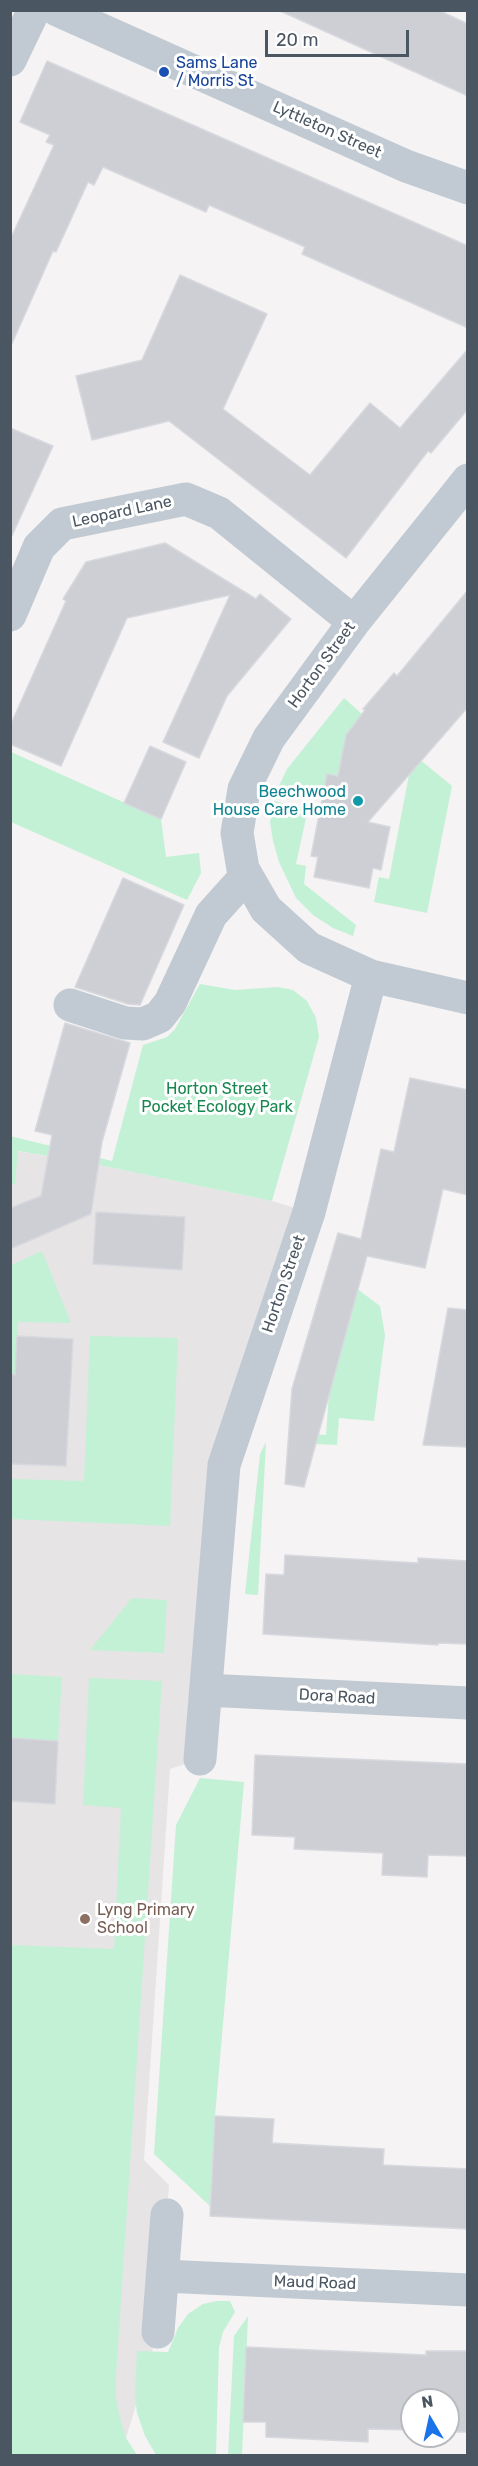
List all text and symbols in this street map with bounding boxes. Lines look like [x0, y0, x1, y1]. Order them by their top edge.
scale bar [268, 18, 412, 56]
text: 20 m [276, 29, 318, 51]
place label: Sams Lane / Morris St [176, 53, 258, 91]
marker: Sams Lane / Morris St [157, 65, 171, 79]
street label: Lyttleton Street [270, 97, 384, 163]
street label: Leopard Lane [71, 492, 173, 532]
street label: Horton Street [284, 618, 360, 712]
place label: Beechwood House Care Home [213, 782, 346, 820]
marker: Beechwood House Care Home [351, 794, 365, 808]
park label: Horton Street Pocket Ecology Park [141, 1079, 293, 1117]
street label: Horton Street [258, 1233, 310, 1335]
street label: Dora Road [298, 1685, 376, 1709]
place label: Lyng Primary School [97, 1900, 195, 1938]
marker: Lyng Primary School [78, 1912, 92, 1926]
street label: Maud Road [273, 2272, 357, 2294]
north arrow [400, 2388, 460, 2448]
text: N [420, 2391, 435, 2412]

